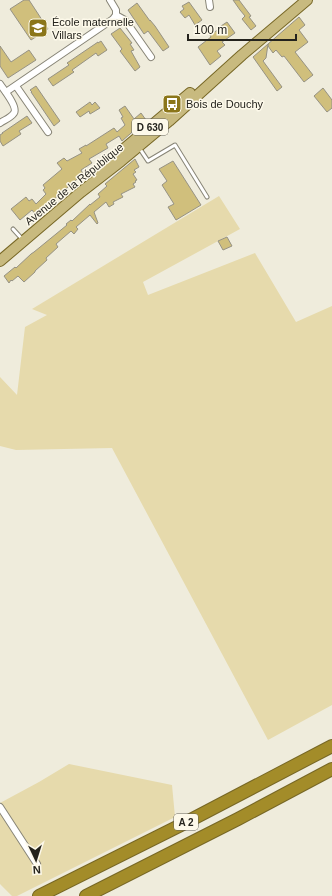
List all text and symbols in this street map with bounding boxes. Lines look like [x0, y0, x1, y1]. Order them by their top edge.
place label: École maternelle Villars [52, 16, 134, 41]
scale bar [188, 16, 296, 42]
school or university icon: École maternelle Villars [27, 17, 49, 39]
text: 100 m [194, 23, 227, 37]
bus stop icon: Bois de Douchy [161, 93, 183, 115]
place label: Bois de Douchy [186, 98, 264, 110]
road number: D 630 [132, 119, 168, 135]
street label: Avenue de la République [23, 141, 125, 227]
road number: A 2 [174, 814, 198, 830]
north arrow [16, 840, 56, 880]
text: N [32, 864, 41, 876]

